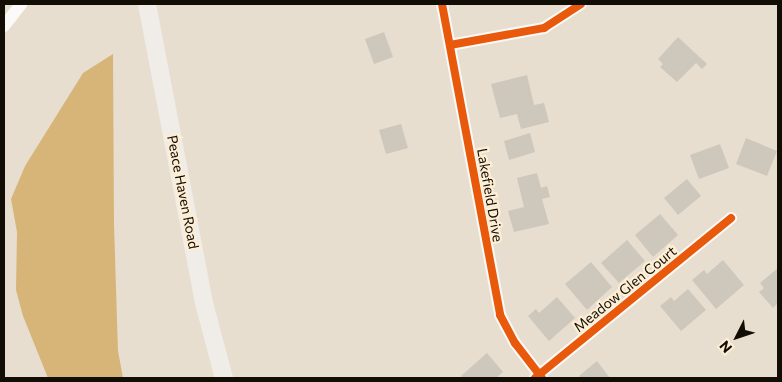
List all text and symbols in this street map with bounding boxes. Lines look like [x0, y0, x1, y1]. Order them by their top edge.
street label: Peace Haven Road [164, 134, 202, 250]
street label: Lakefield Drive [474, 147, 506, 243]
street label: Meadow Glen Court [570, 242, 680, 336]
north arrow [712, 312, 762, 362]
text: N [715, 338, 735, 357]

